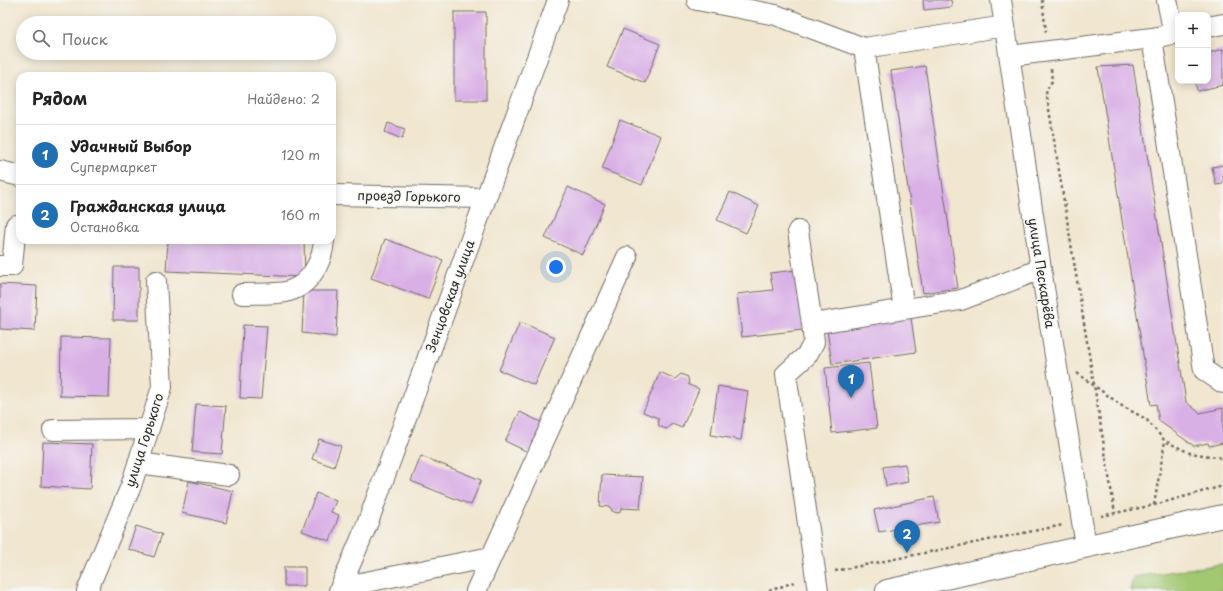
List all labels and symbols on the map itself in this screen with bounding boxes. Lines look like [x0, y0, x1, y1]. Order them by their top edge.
street label: проезд Горького [357, 185, 461, 206]
street label: улица Пескарёва [1024, 216, 1061, 330]
street label: Зенцовская улица [420, 236, 479, 355]
your location [546, 257, 566, 277]
pin: 1 [838, 365, 864, 398]
street label: улица Горького [119, 390, 168, 489]
pin: 2 [894, 520, 920, 553]

